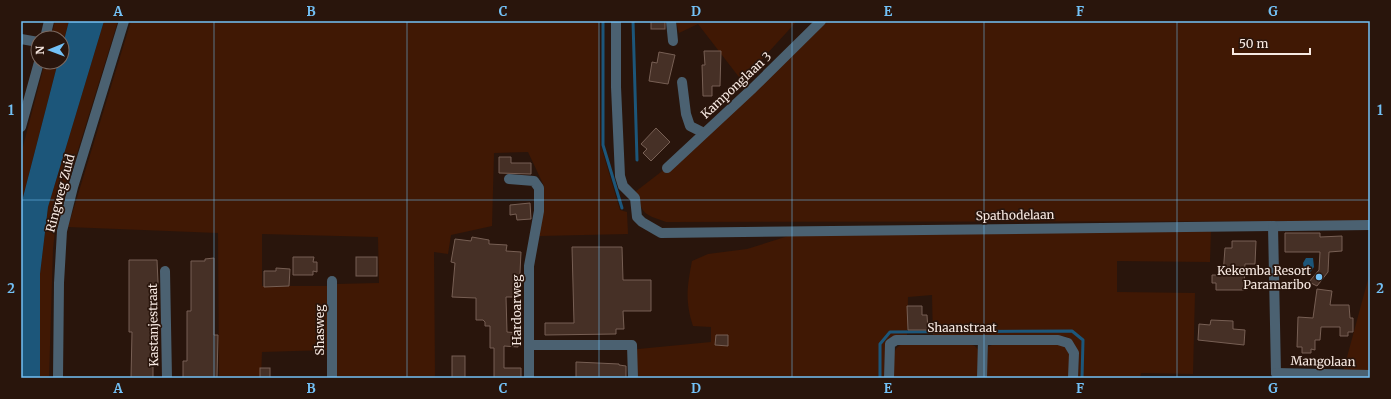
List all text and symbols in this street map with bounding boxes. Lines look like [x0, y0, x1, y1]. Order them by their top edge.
text: A [112, 3, 123, 20]
text: B [306, 3, 316, 20]
text: C [499, 3, 508, 20]
text: D [691, 3, 701, 20]
text: E [884, 3, 893, 20]
text: F [1076, 3, 1084, 20]
text: G [1268, 3, 1278, 20]
north arrow [30, 30, 70, 70]
scale bar [1233, 30, 1310, 56]
text: 50 m [1239, 36, 1268, 51]
text: N [33, 45, 47, 55]
street label: Kamponglaan 3 [698, 48, 774, 121]
text: 1 [8, 102, 14, 119]
text: 1 [1377, 102, 1383, 119]
street label: Ringweg Zuid [42, 152, 78, 234]
street label: Spathodelaan [975, 207, 1055, 223]
place label: Kekemba Resort Paramaribo [1217, 263, 1311, 292]
marker: Kekemba Resort Paramaribo [1314, 272, 1324, 282]
street label: Hardoarweg [509, 274, 524, 346]
text: 2 [7, 280, 15, 297]
text: 2 [1376, 280, 1384, 297]
street label: Kastanjestraat [145, 283, 161, 367]
street label: Shasweg [312, 304, 327, 355]
street label: Shaanstraat [927, 320, 997, 335]
street label: Mangolaan [1290, 353, 1356, 369]
text: A [112, 380, 123, 397]
text: B [306, 380, 316, 397]
text: C [499, 380, 508, 397]
text: D [691, 380, 701, 397]
text: E [884, 380, 893, 397]
text: F [1076, 380, 1084, 397]
text: G [1268, 380, 1278, 397]

